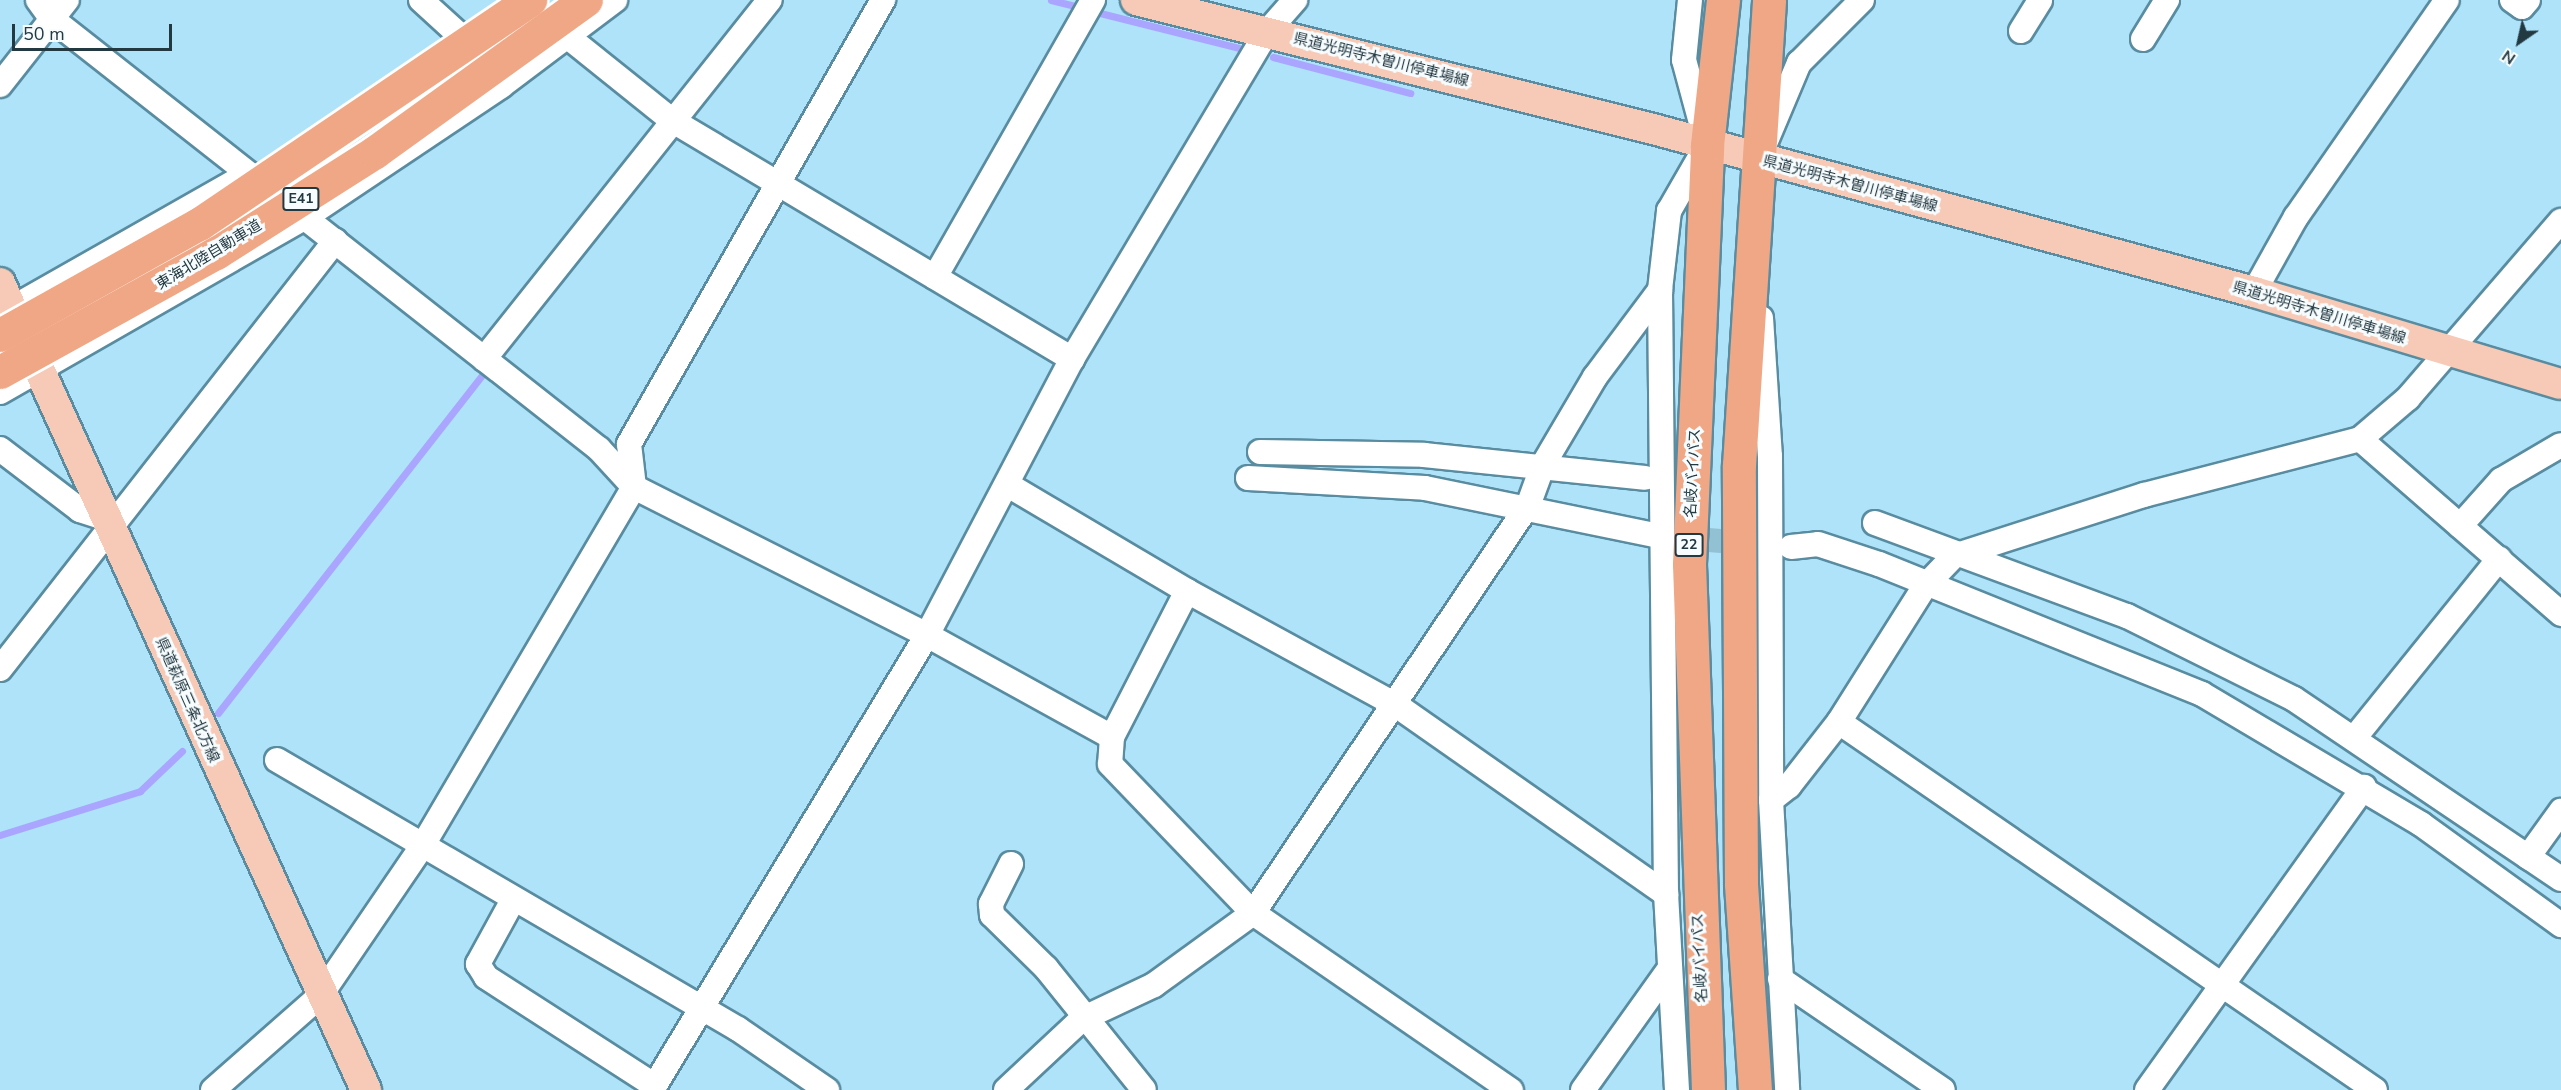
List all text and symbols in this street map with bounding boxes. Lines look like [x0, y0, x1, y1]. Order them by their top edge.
scale bar [15, 12, 176, 50]
north arrow [2489, 12, 2549, 72]
text: 50 m [23, 22, 65, 46]
street label: 県道光明寺木曽川停車場線 [1291, 29, 1471, 91]
text: N [2498, 44, 2520, 69]
street label: 県道光明寺木曽川停車場線 [1761, 152, 1939, 216]
road number: E41 [282, 188, 320, 210]
street label: 東海北陸自動車道 [153, 216, 265, 294]
street label: 県道光明寺木曽川停車場線 [2230, 278, 2408, 348]
street label: 名岐バイパス [1682, 428, 1704, 518]
road number: 22 [1674, 534, 1704, 556]
street label: 県道萩原三条北方線 [151, 635, 223, 765]
street label: 名岐バイパス [1689, 913, 1711, 1003]

